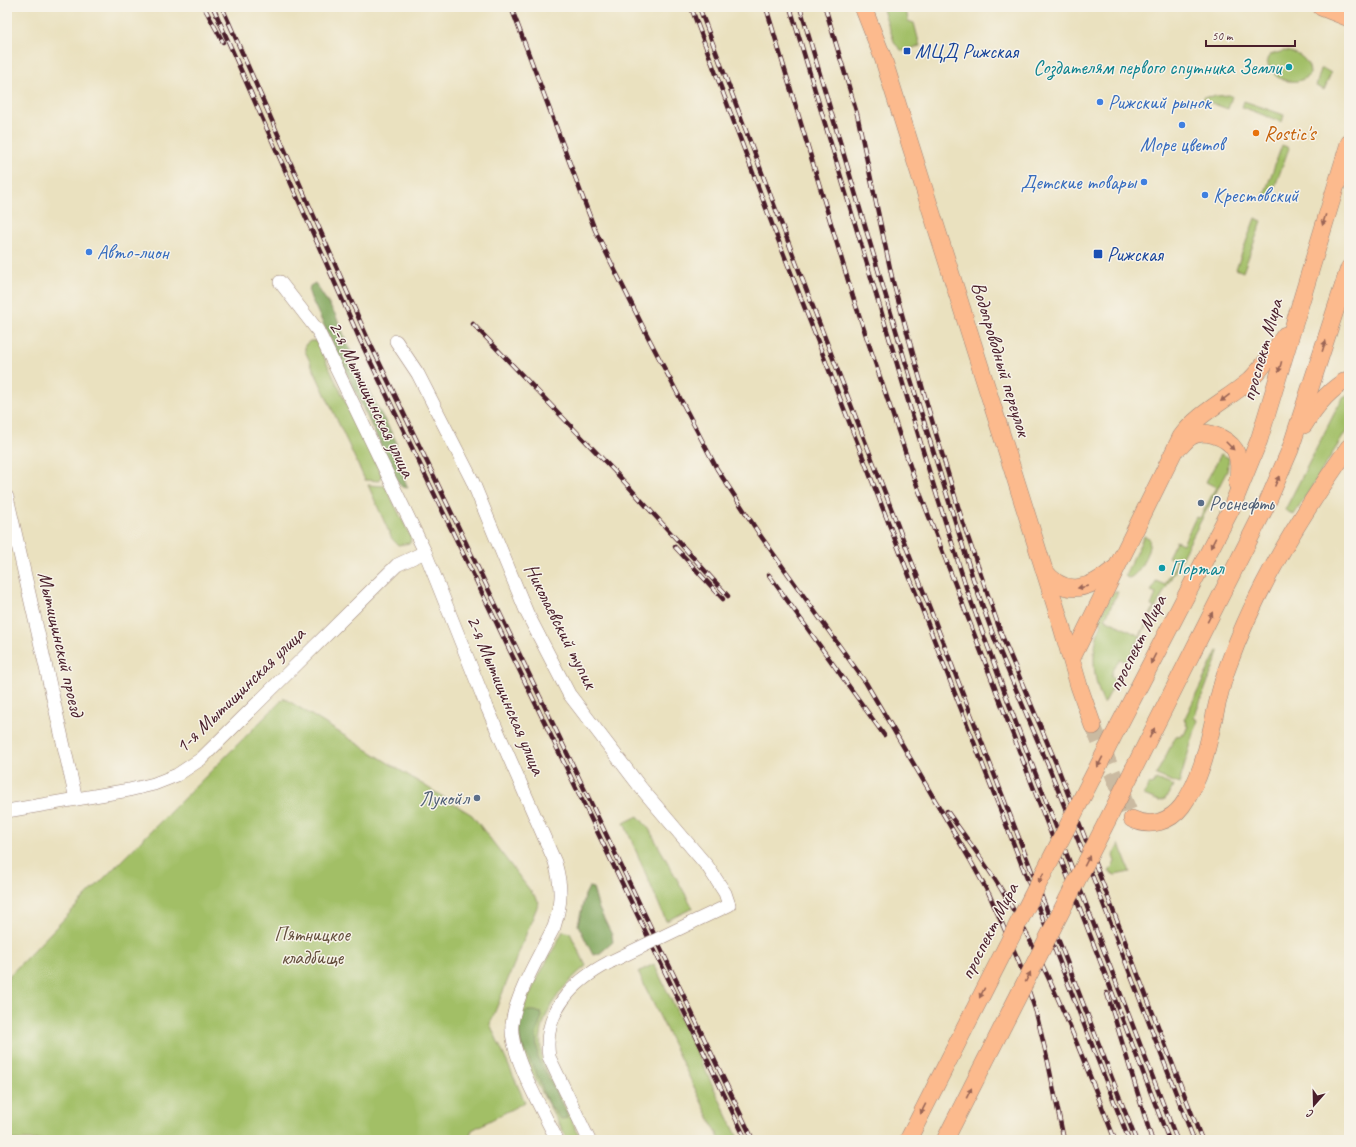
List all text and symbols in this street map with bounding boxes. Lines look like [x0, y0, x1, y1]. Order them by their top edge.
scale bar [1206, 22, 1295, 48]
text: 50 m [1212, 28, 1234, 44]
place label: МЦД Рижская [915, 39, 1020, 64]
marker: МЦД Рижская [902, 46, 912, 56]
place label: Создателям первого спутника Земли [1033, 55, 1283, 81]
marker: Создателям первого спутника Земли [1284, 62, 1294, 72]
place label: Рижский рынок [1108, 90, 1213, 115]
marker: Рижский рынок [1095, 97, 1105, 107]
marker: Море цветов [1177, 120, 1187, 130]
place label: Rostic's [1264, 121, 1318, 146]
marker: Rostic's [1251, 128, 1261, 138]
place label: Море цветов [1140, 132, 1227, 157]
place label: Детские товары [1021, 170, 1137, 195]
marker: Детские товары [1139, 177, 1149, 187]
place label: Крестовский [1213, 183, 1300, 208]
marker: Крестовский [1200, 190, 1210, 200]
one-way arrow [1321, 215, 1327, 227]
place label: Авто-лион [97, 240, 170, 265]
place label: Рижская [1107, 242, 1165, 267]
marker: Авто-лион [84, 247, 94, 257]
marker: Рижская [1092, 248, 1104, 260]
street label: Водопроводный переулок [966, 279, 1037, 441]
street label: проспект Мира [1235, 295, 1289, 404]
street label: 2-я Мытищинская улица [323, 317, 421, 483]
one-way arrow [1321, 340, 1327, 352]
one-way arrow [1277, 361, 1283, 373]
one-way arrow [1220, 394, 1230, 402]
one-way arrow [1225, 441, 1235, 451]
one-way arrow [1274, 475, 1280, 486]
place label: Роснефть [1209, 491, 1275, 516]
marker: Роснефть [1196, 498, 1206, 508]
one-way arrow [1210, 538, 1216, 549]
place label: Портал [1170, 556, 1225, 581]
street label: Николаевский тупик [519, 559, 604, 694]
marker: Портал [1157, 563, 1167, 573]
street label: Мытищинский проезд [32, 569, 90, 721]
one-way arrow [1077, 584, 1089, 590]
street label: проспект Мира [1102, 589, 1173, 696]
street label: 2-я Мытищинская улица [461, 611, 551, 780]
one-way arrow [1207, 611, 1214, 623]
street label: 1-я Мытищинская улица [170, 621, 311, 758]
one-way arrow [1150, 653, 1156, 665]
one-way arrow [1149, 727, 1155, 739]
one-way arrow [1097, 756, 1103, 767]
place label: Лукойл [420, 786, 471, 811]
marker: Лукойл [472, 793, 482, 803]
one-way arrow [1084, 855, 1090, 867]
one-way arrow [1038, 872, 1044, 883]
street label: проспект Мира [954, 877, 1025, 984]
park label: Пятницкое кладбище [274, 922, 351, 970]
one-way arrow [1025, 971, 1031, 983]
one-way arrow [979, 988, 985, 999]
north arrow [1294, 1085, 1334, 1125]
one-way arrow [966, 1087, 972, 1099]
one-way arrow [920, 1103, 926, 1115]
text: С [1304, 1106, 1316, 1122]

